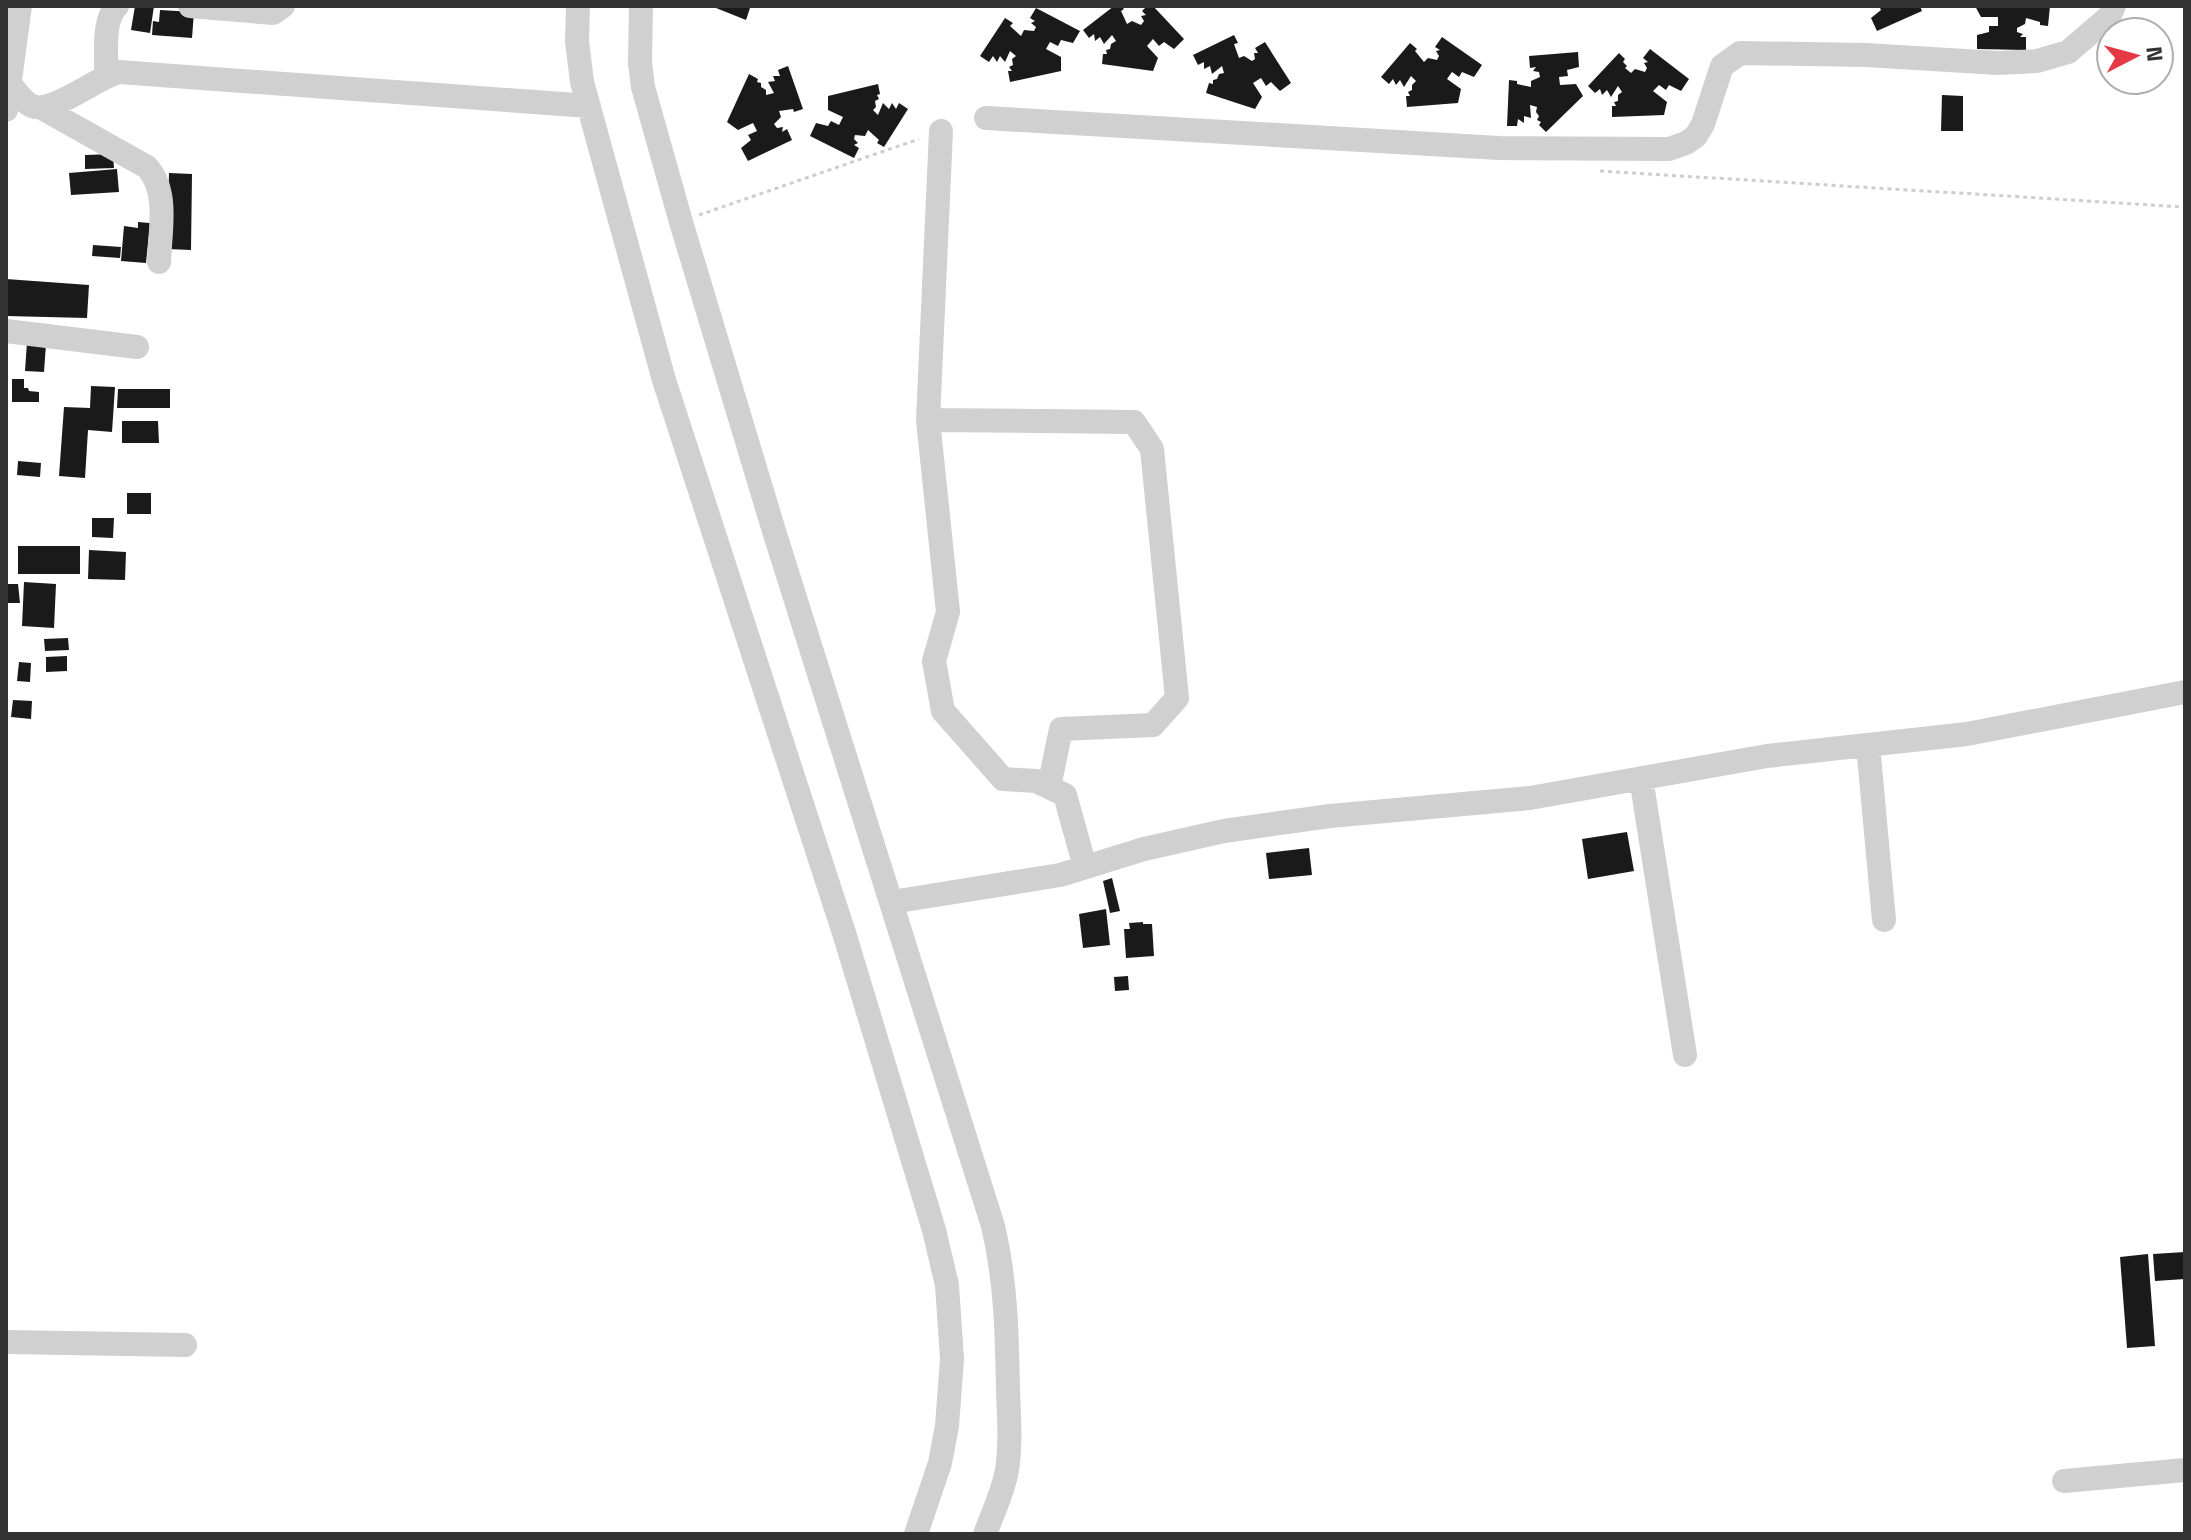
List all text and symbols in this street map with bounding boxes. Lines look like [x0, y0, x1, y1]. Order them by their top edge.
north arrow [2095, 16, 2175, 96]
text: N [2137, 45, 2173, 63]

